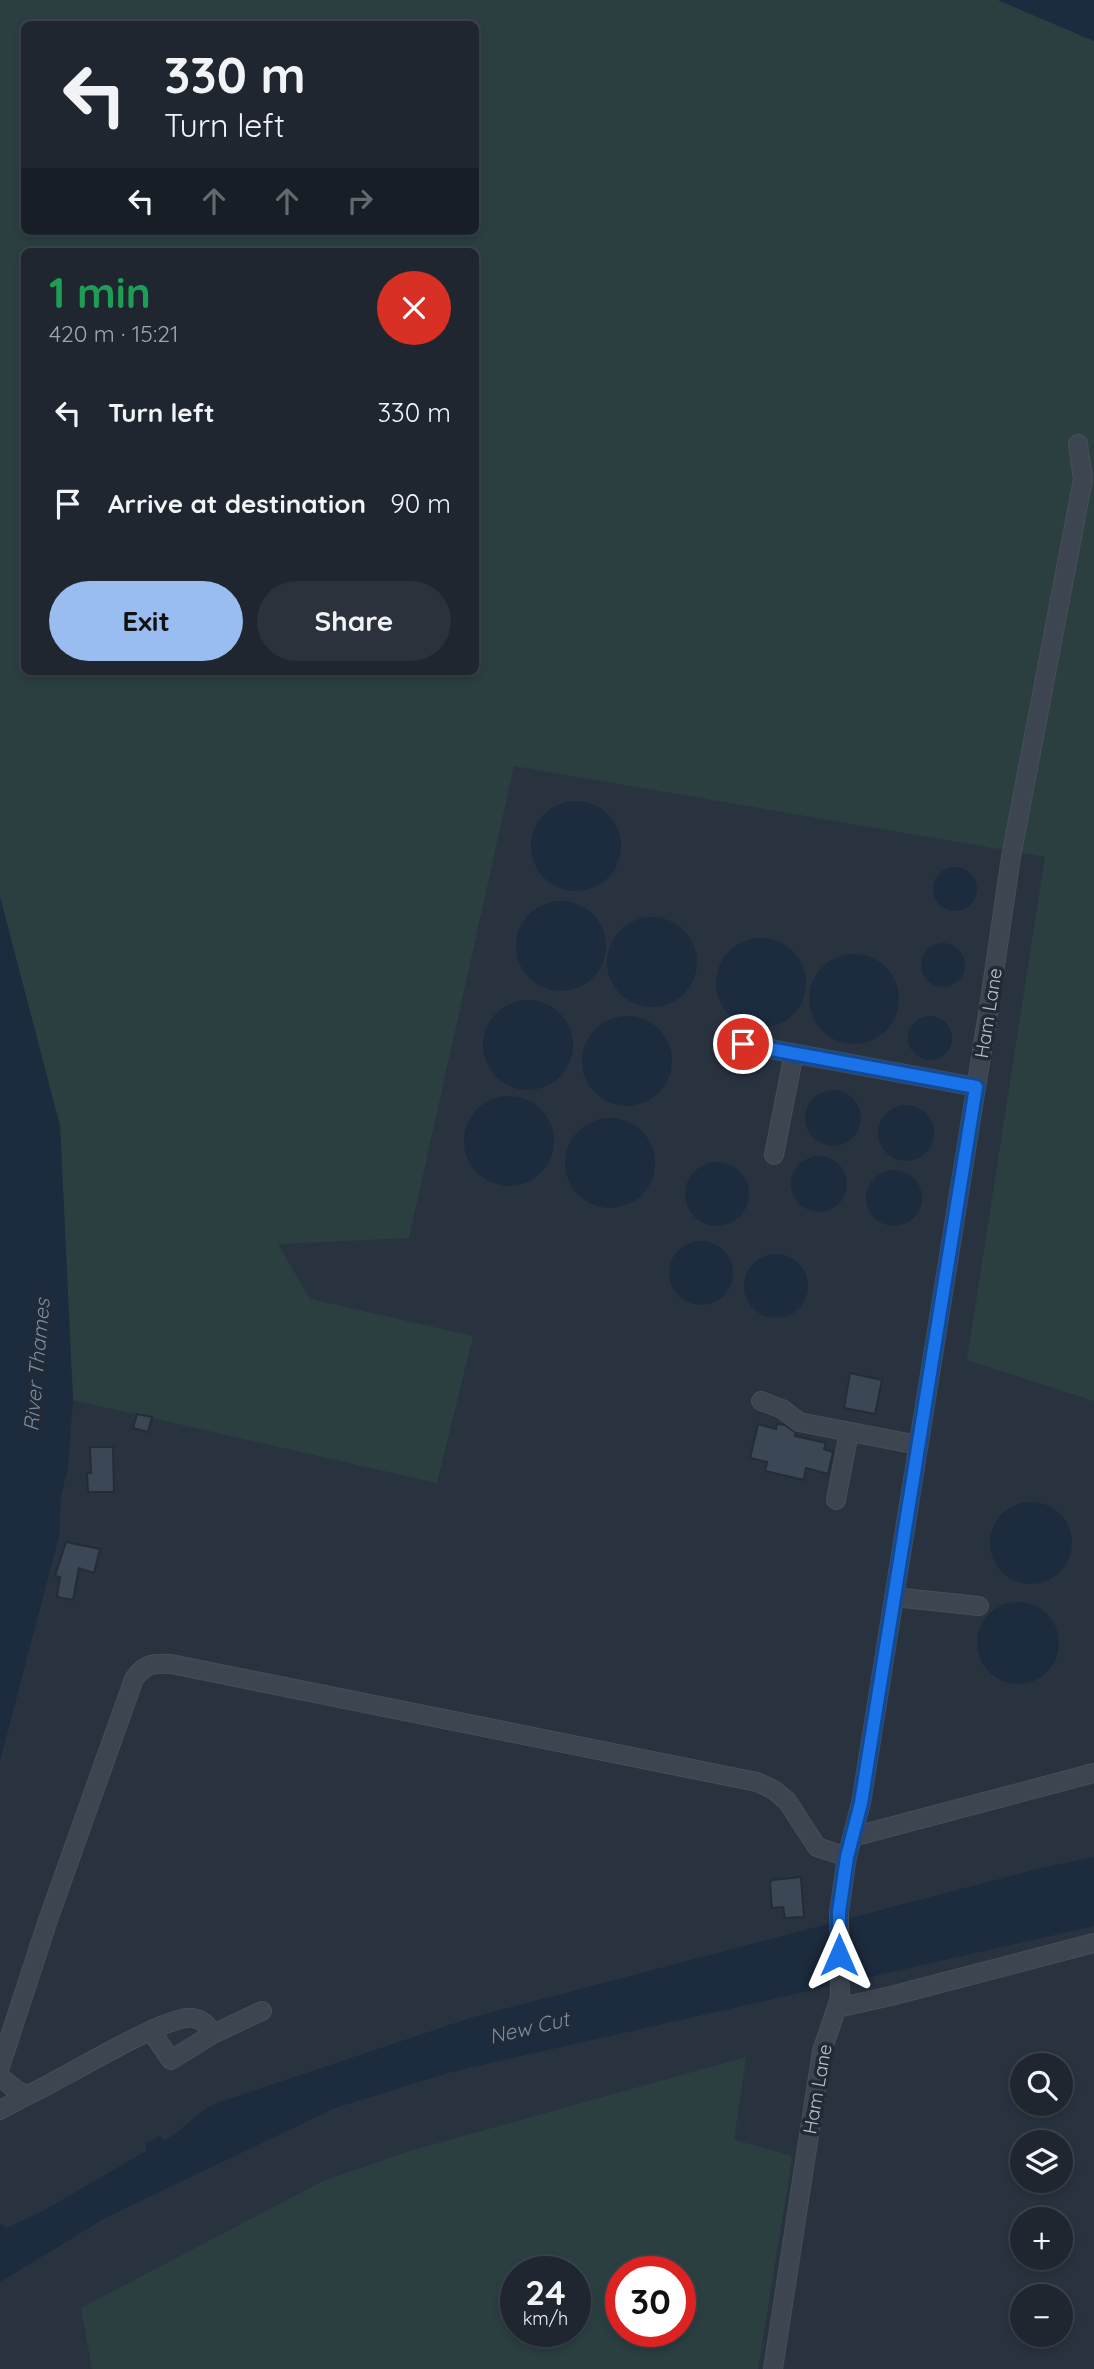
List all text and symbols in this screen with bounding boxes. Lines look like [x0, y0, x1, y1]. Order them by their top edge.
text: 330 m [164, 44, 306, 105]
icon: left [49, 49, 140, 140]
text: Turn left [164, 105, 285, 145]
icon: left [122, 182, 160, 220]
icon: ahead [195, 182, 233, 220]
icon: ahead [268, 182, 306, 220]
icon: right [341, 182, 379, 220]
text: 1 min [49, 266, 151, 319]
button: close [377, 271, 451, 345]
text: 420 m · 15:21 [49, 319, 178, 348]
icon: left [49, 394, 87, 432]
text: Turn left [108, 396, 215, 429]
text: 330 m [377, 396, 451, 429]
icon: arrive [49, 485, 87, 523]
text: Arrive at destination [108, 487, 366, 520]
text: 90 m [390, 487, 451, 520]
button: Exit [49, 581, 243, 661]
button: Share [257, 581, 451, 661]
street label: Ham Lane [969, 966, 1007, 1060]
pin [713, 1014, 773, 1074]
icon: arrive [724, 1025, 762, 1063]
water label: River Thames [17, 1296, 55, 1433]
position arrow [802, 1918, 876, 1992]
water label: New Cut [486, 2005, 574, 2049]
street label: Ham Lane [797, 2042, 837, 2136]
map controls [1010, 2053, 1073, 2347]
button: search [1010, 2053, 1073, 2116]
button: layers [1010, 2130, 1073, 2193]
button: + [1010, 2207, 1073, 2270]
speed limit sign: 30 [605, 2256, 696, 2347]
text: 24 [525, 2270, 566, 2314]
button: − [1010, 2284, 1073, 2347]
text: km/h [523, 2307, 568, 2330]

